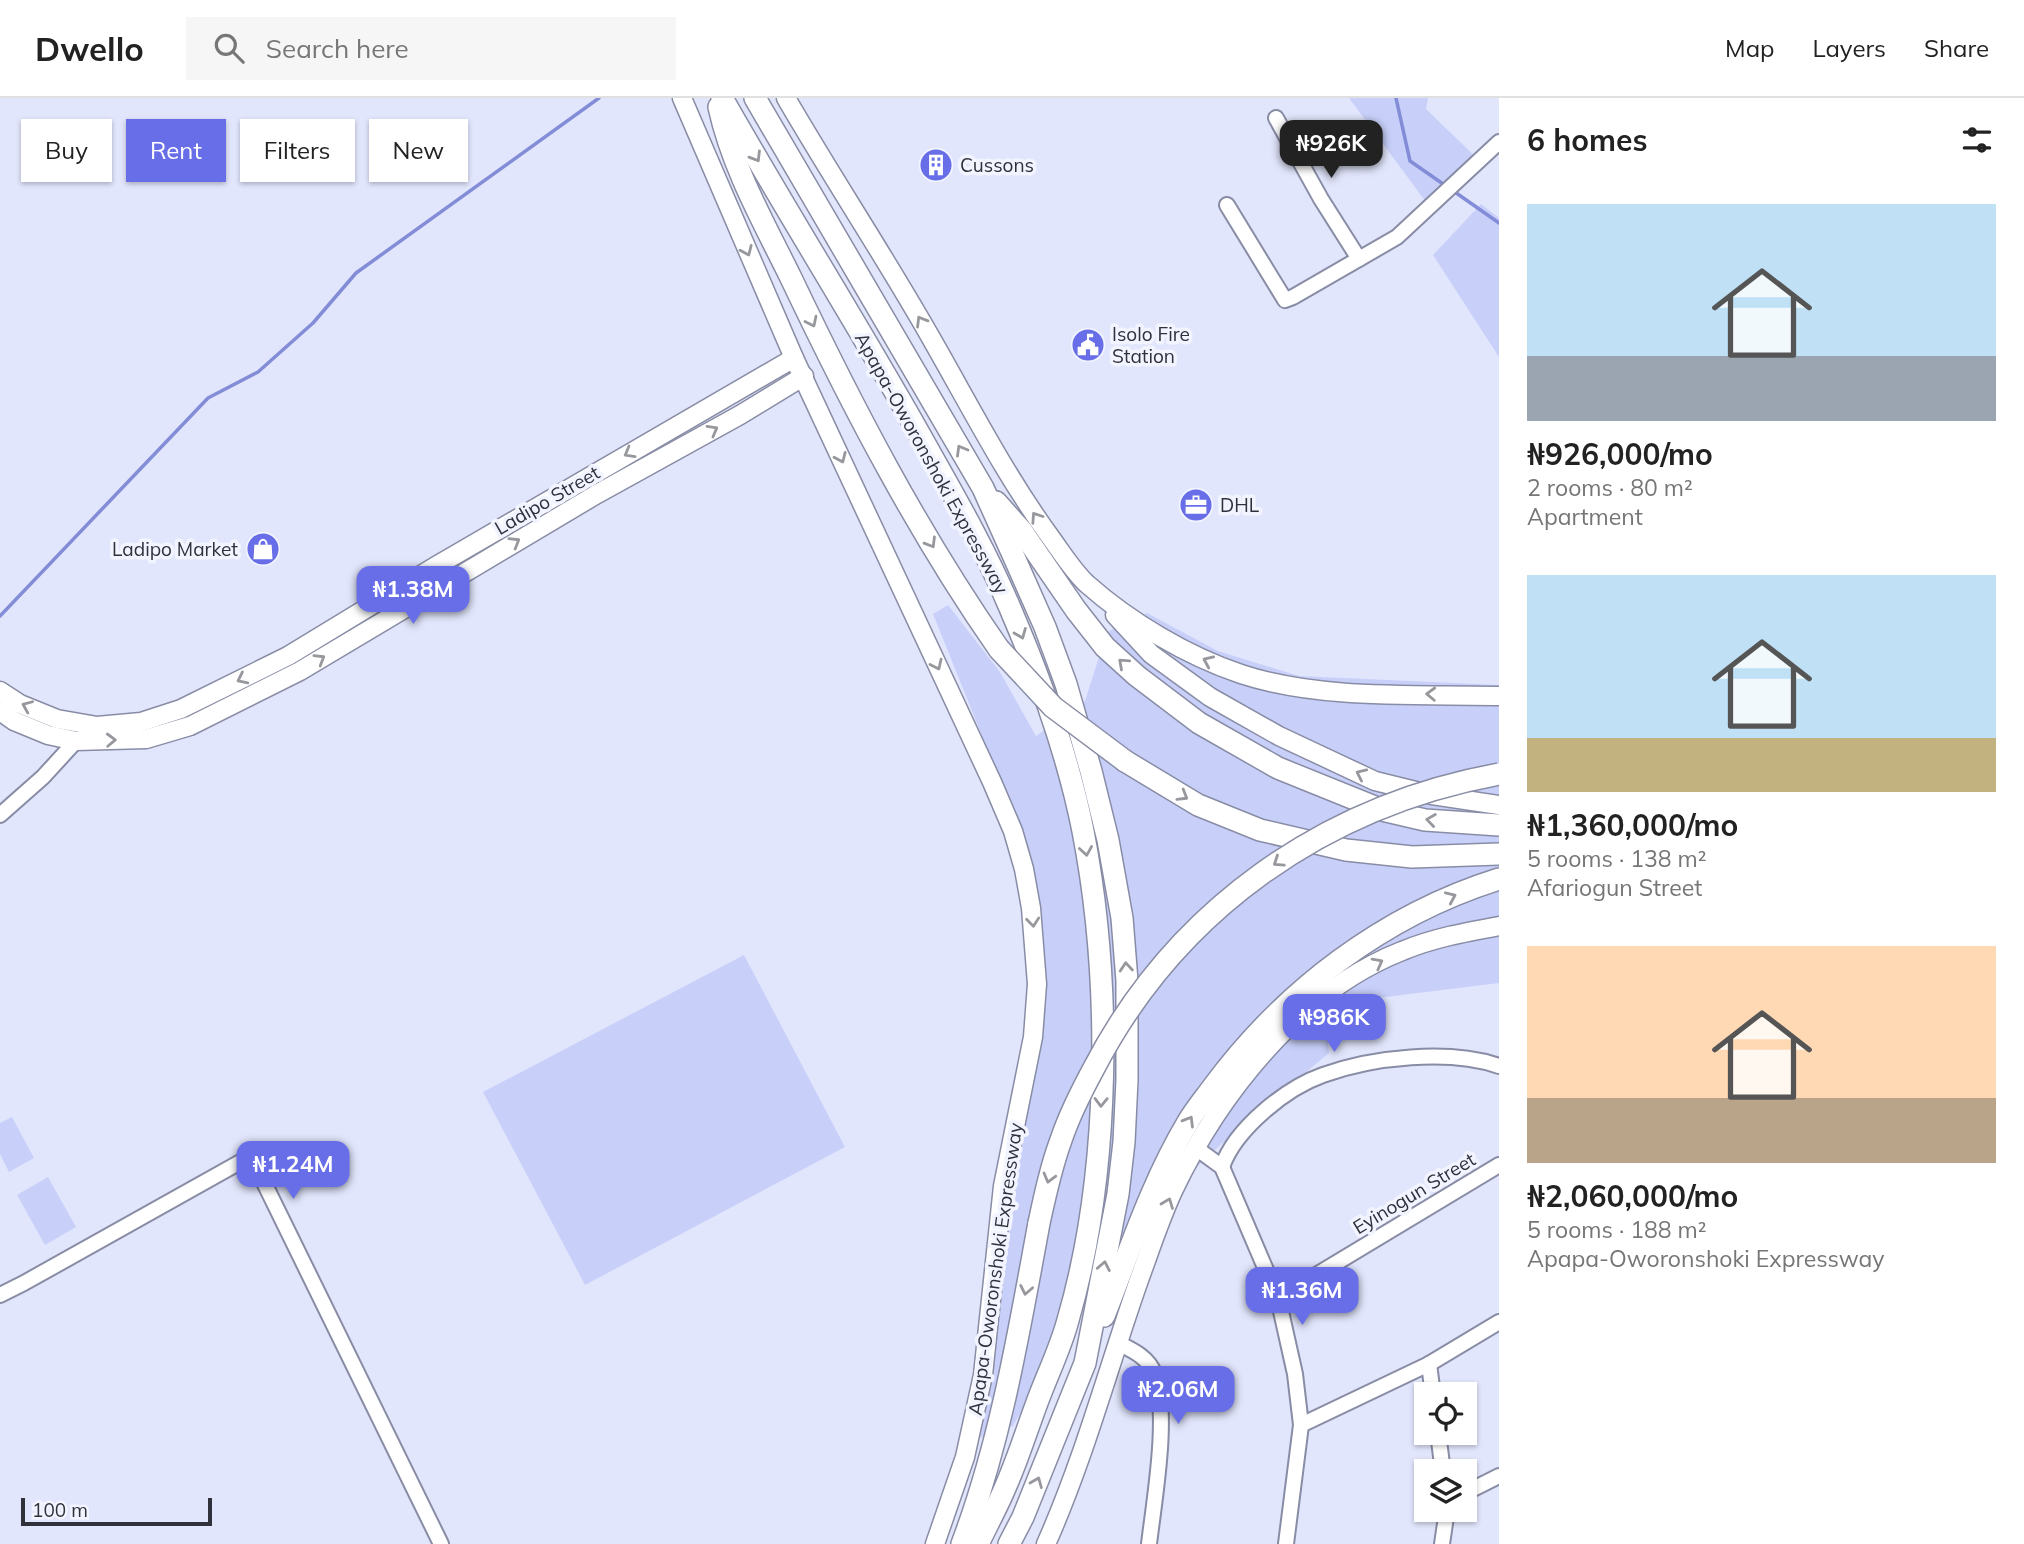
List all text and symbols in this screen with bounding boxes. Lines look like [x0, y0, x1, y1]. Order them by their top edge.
search box [186, 17, 676, 80]
text: Dwello [35, 28, 144, 69]
icon: search [210, 29, 248, 67]
text: Search here [266, 32, 409, 65]
text: Map [1725, 33, 1774, 63]
text: Layers [1812, 33, 1886, 63]
text: Share [1924, 33, 1989, 63]
chip: Buy [21, 119, 112, 182]
chip: Rent [126, 119, 226, 182]
chip: Filters [240, 119, 355, 182]
chip: New [369, 119, 468, 182]
pin: ₦926K [1282, 120, 1380, 180]
text: 6 homes [1527, 121, 1648, 159]
icon: filters [1958, 121, 1996, 159]
text: ₦926K [1296, 128, 1366, 157]
building icon: Cussons [917, 146, 955, 184]
one-way arrow [748, 150, 761, 163]
place label: Cussons [960, 153, 1034, 177]
one-way arrow [739, 244, 753, 256]
icon: home [1699, 250, 1825, 376]
one-way arrow [803, 315, 817, 327]
one-way arrow [916, 316, 929, 329]
place label: Isolo Fire Station [1112, 322, 1190, 368]
public building icon: Isolo Fire Station [1069, 326, 1107, 364]
street label: Apapa-Oworonshoki Expressway [850, 328, 1014, 598]
one-way arrow [706, 425, 718, 438]
text: ₦926,000/mo [1527, 435, 1713, 473]
one-way arrow [624, 445, 637, 458]
one-way arrow [956, 445, 969, 458]
one-way arrow [833, 451, 847, 463]
street label: Ladipo Street [490, 460, 604, 540]
text: 2 rooms · 80 m² [1527, 473, 1693, 502]
office icon: DHL [1177, 486, 1215, 524]
place label: DHL [1220, 493, 1260, 517]
text: Apartment [1527, 502, 1643, 531]
one-way arrow [1032, 512, 1044, 525]
shop icon: Ladipo Market [244, 530, 282, 568]
one-way arrow [922, 536, 935, 549]
place label: Ladipo Market [112, 537, 238, 561]
one-way arrow [508, 538, 521, 551]
pin: ₦1.38M [356, 566, 470, 626]
text: ₦1.38M [373, 574, 453, 603]
icon: home [1699, 621, 1825, 747]
one-way arrow [1013, 627, 1027, 639]
one-way arrow [312, 654, 325, 667]
one-way arrow [1202, 655, 1215, 669]
one-way arrow [928, 658, 942, 670]
one-way arrow [1118, 659, 1131, 671]
one-way arrow [237, 670, 249, 684]
one-way arrow [1425, 687, 1436, 702]
one-way arrow [22, 701, 34, 715]
one-way arrow [105, 732, 116, 747]
one-way arrow [1356, 768, 1368, 782]
one-way arrow [1176, 788, 1189, 801]
text: ₦1,360,000/mo [1527, 806, 1738, 844]
one-way arrow [1425, 813, 1437, 828]
text: 5 rooms · 138 m² [1527, 844, 1707, 873]
one-way arrow [1078, 845, 1093, 857]
one-way arrow [1273, 854, 1286, 866]
text: Afariogun Street [1527, 873, 1702, 902]
one-way arrow [1444, 892, 1456, 906]
one-way arrow [1025, 916, 1040, 928]
one-way arrow [1371, 958, 1383, 971]
one-way arrow [1119, 961, 1134, 972]
icon: home [1699, 992, 1825, 1118]
pin: ₦986K [1285, 995, 1383, 1054]
text: ₦986K [1299, 1002, 1369, 1031]
one-way arrow [1093, 1098, 1109, 1108]
one-way arrow [1181, 1116, 1194, 1129]
street label: Apapa-Oworonshoki Expressway [963, 1121, 1027, 1417]
pin: ₦1.24M [236, 1142, 350, 1201]
street label: Eyinogun Street [1348, 1147, 1480, 1239]
text: ₦1.24M [253, 1149, 333, 1178]
one-way arrow [1043, 1172, 1057, 1184]
text: ₦2,060,000/mo [1527, 1177, 1738, 1215]
one-way arrow [1159, 1198, 1173, 1210]
text: 5 rooms · 188 m² [1527, 1215, 1707, 1244]
text: Apapa-Oworonshoki Expressway [1527, 1244, 1884, 1273]
one-way arrow [1095, 1260, 1110, 1272]
pin: ₦1.36M [1245, 1268, 1359, 1327]
text: ₦1.36M [1262, 1275, 1342, 1304]
one-way arrow [1020, 1284, 1035, 1296]
pin: ₦2.06M [1121, 1366, 1235, 1426]
text: ₦2.06M [1138, 1374, 1218, 1403]
map controls [1414, 1382, 1477, 1522]
button: locate [1414, 1382, 1477, 1445]
button: layers [1414, 1459, 1477, 1522]
one-way arrow [1029, 1477, 1043, 1489]
scale bar [21, 1495, 212, 1527]
text: 100 m [32, 1498, 88, 1522]

